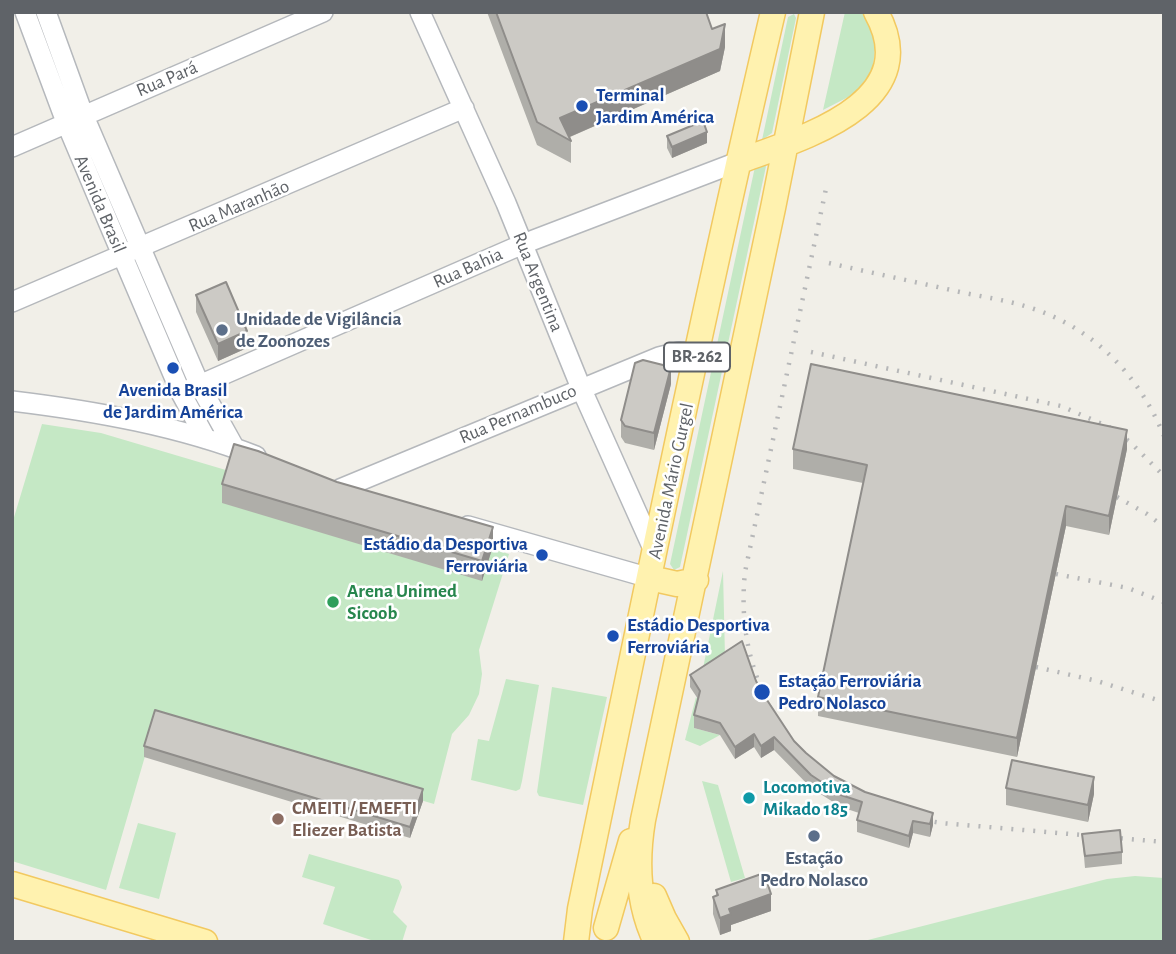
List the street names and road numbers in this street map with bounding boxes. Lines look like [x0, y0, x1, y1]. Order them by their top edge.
street label: Rua Pará [133, 56, 201, 102]
street label: Avenida Brasil [69, 152, 131, 256]
street label: Rua Maranhão [185, 175, 293, 237]
street label: Rua Argentina [508, 229, 568, 335]
street label: Rua Bahia [430, 243, 506, 293]
road number: BR-262 [664, 342, 730, 372]
street label: Rua Pernambuco [456, 379, 580, 449]
street label: Avenida Mário Gurgel [643, 401, 699, 561]

